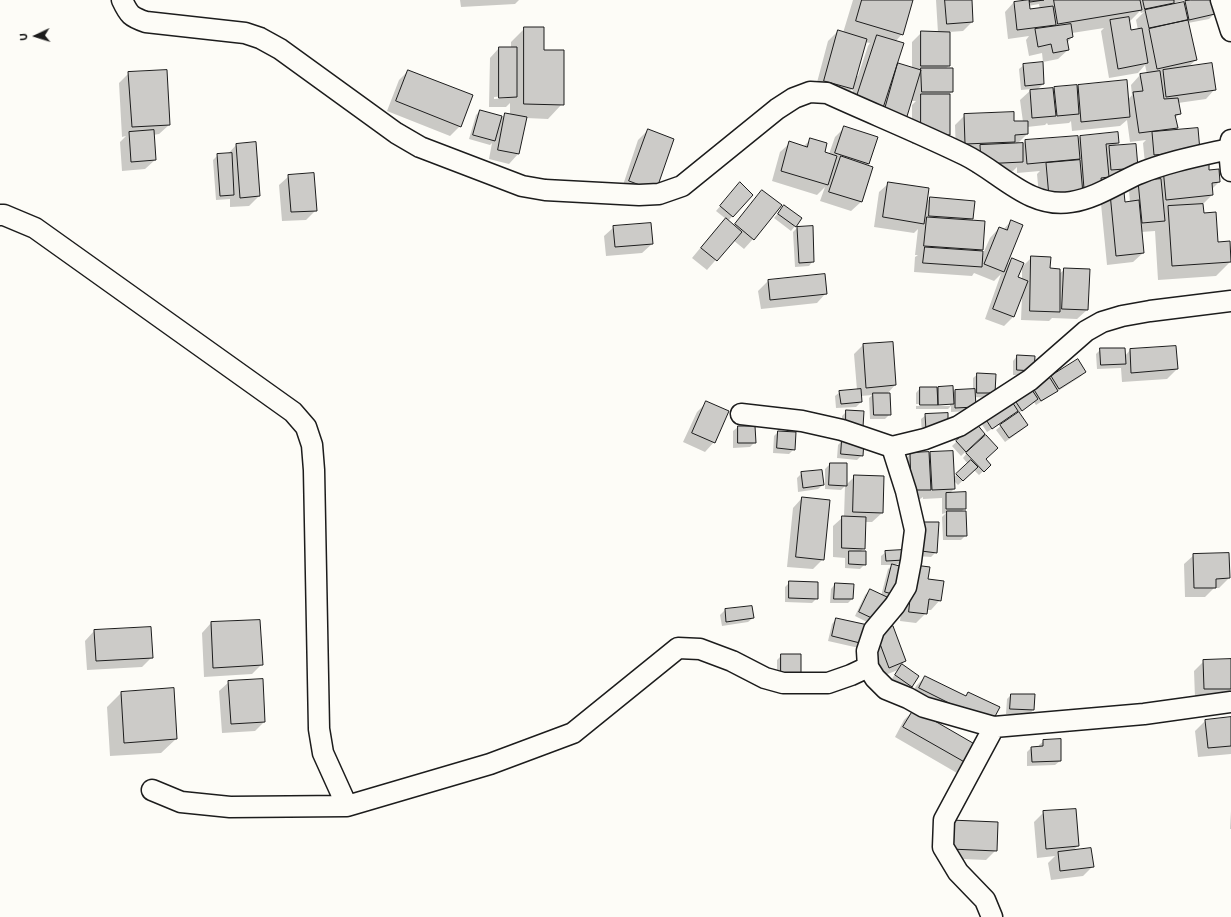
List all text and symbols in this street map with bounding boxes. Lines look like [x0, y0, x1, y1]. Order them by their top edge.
north arrow [16, 16, 56, 56]
text: U [17, 33, 30, 41]

